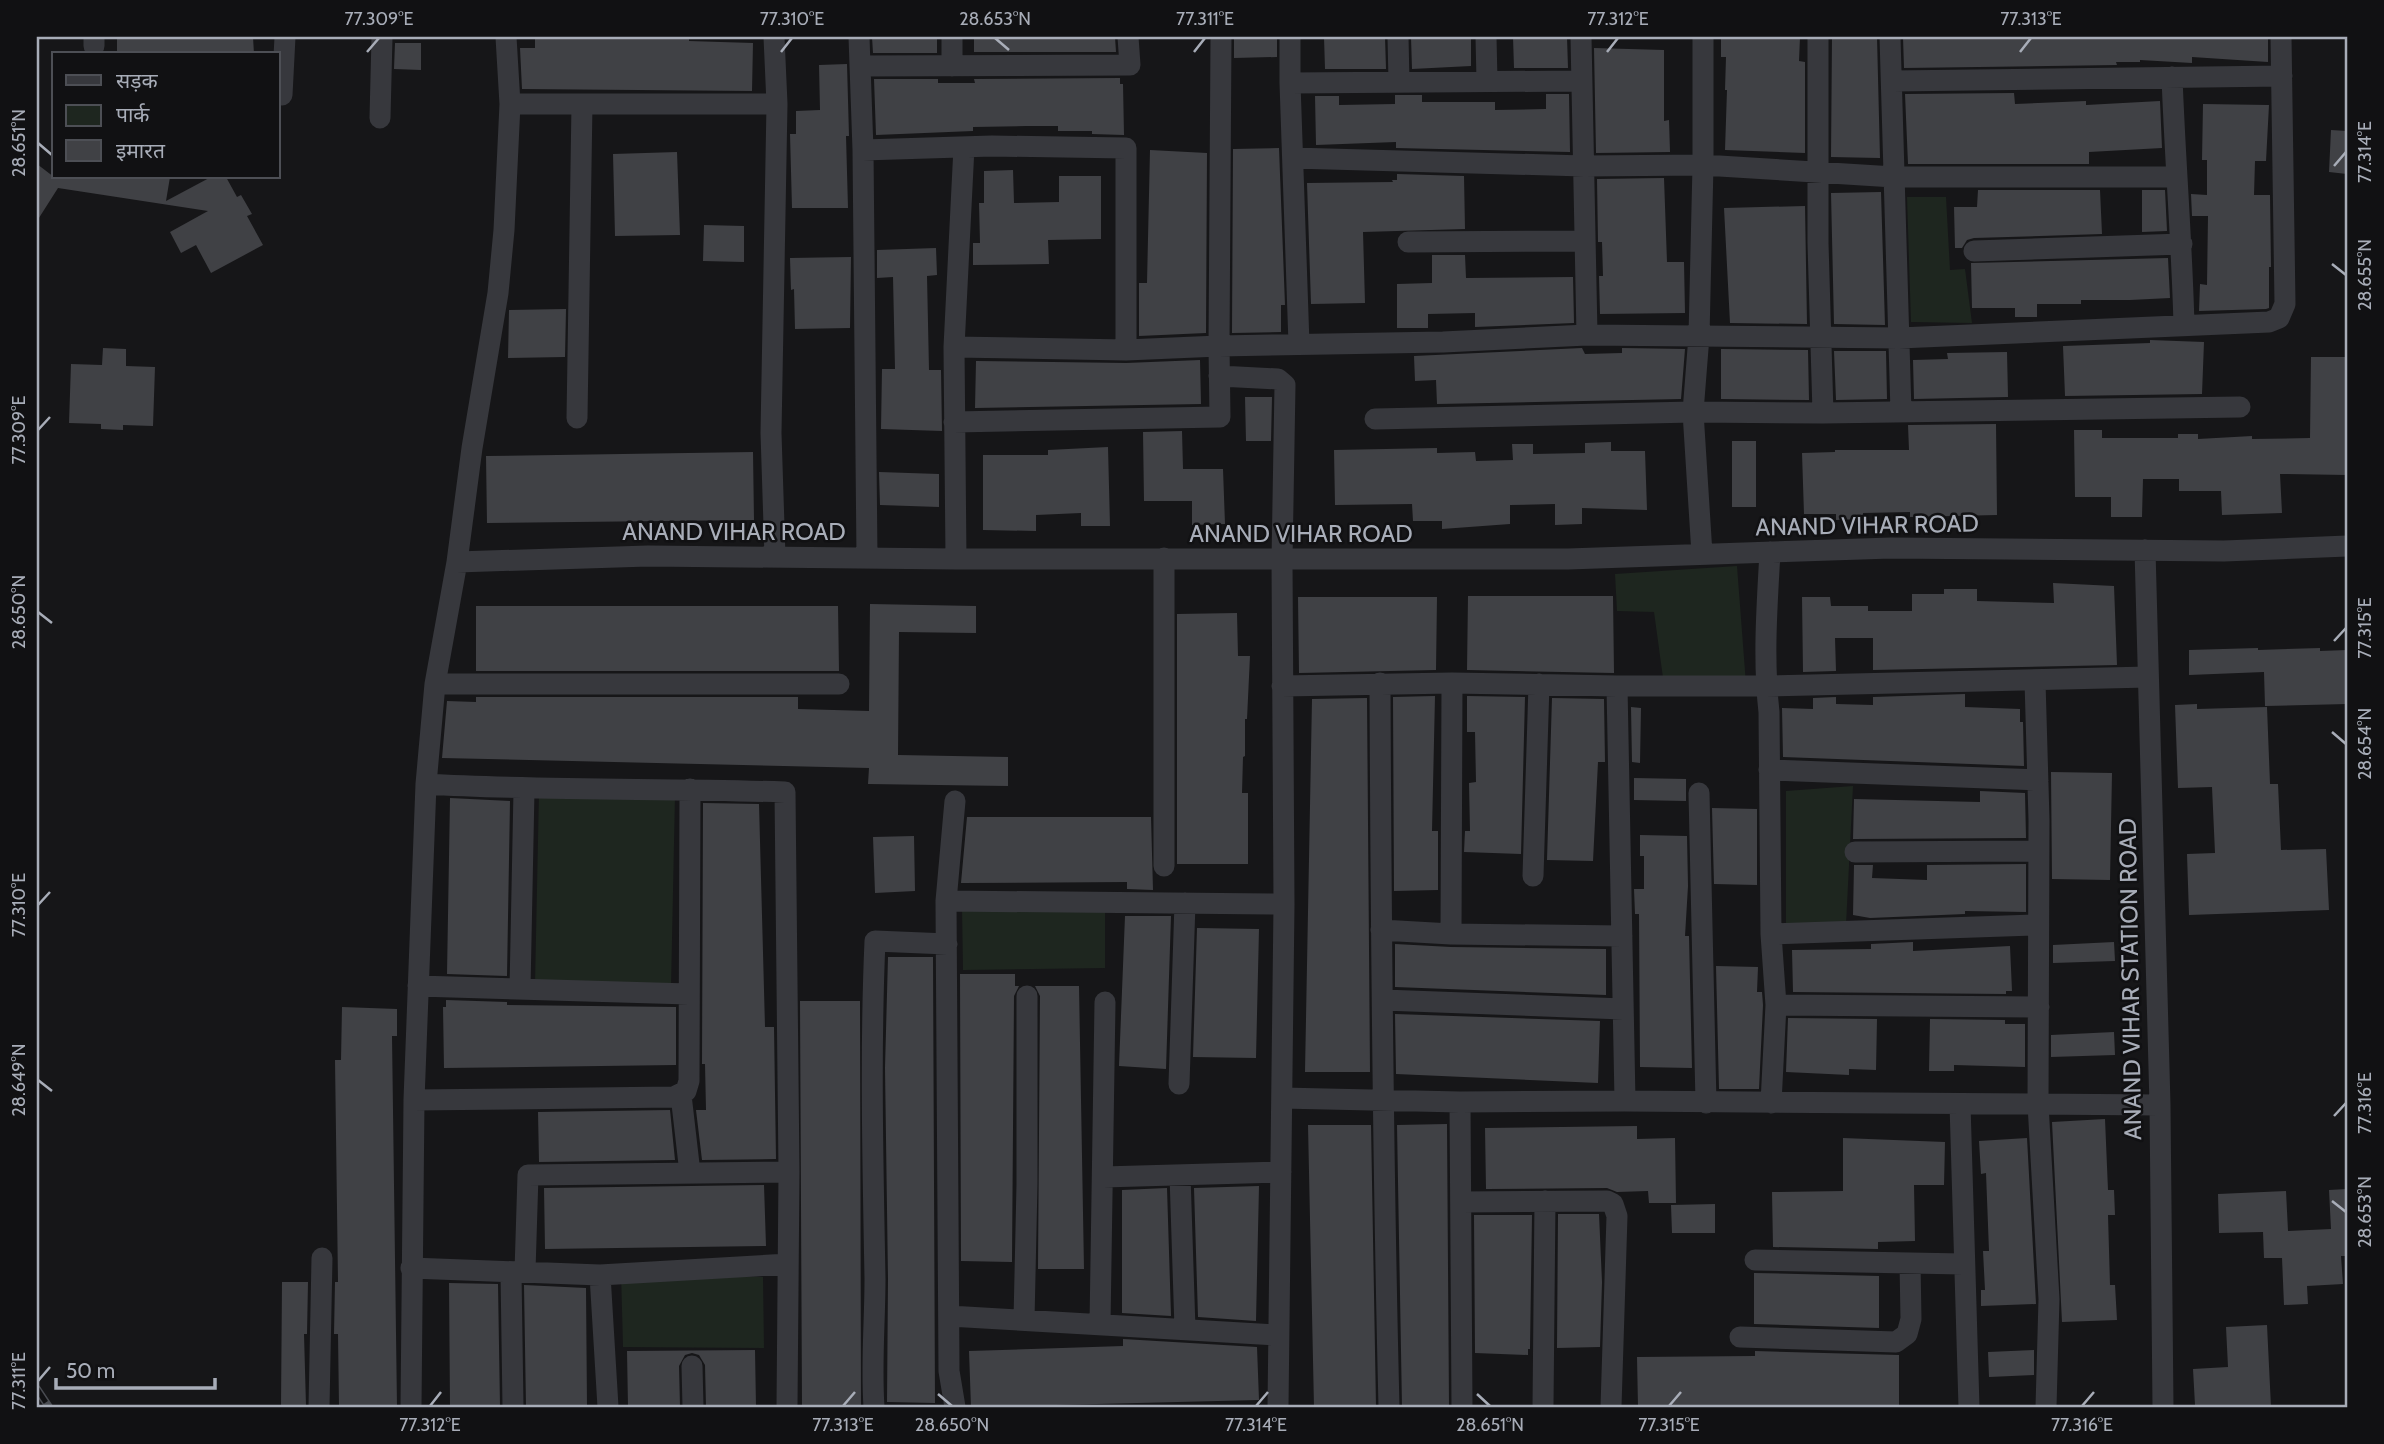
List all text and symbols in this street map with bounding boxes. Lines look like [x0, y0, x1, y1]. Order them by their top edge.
text: 77.309°E [345, 8, 413, 30]
text: 77.310°E [760, 8, 824, 30]
text: 28.653°N [959, 8, 1031, 30]
text: 77.311°E [1176, 8, 1234, 30]
text: 77.312°E [1587, 8, 1649, 30]
text: 77.313°E [2000, 8, 2062, 30]
legend [52, 52, 280, 178]
text: सड़क [116, 68, 158, 93]
text: पार्क [116, 102, 150, 127]
text: 28.651°N [8, 109, 30, 177]
text: 77.314°E [2354, 121, 2376, 183]
text: इमारत [116, 138, 166, 163]
text: 28.655°N [2354, 239, 2376, 311]
text: 77.309°E [8, 396, 30, 464]
street label: ANAND VIHAR ROAD [1755, 509, 1979, 541]
street label: ANAND VIHAR ROAD [622, 517, 846, 546]
street label: ANAND VIHAR ROAD [1189, 519, 1413, 548]
text: 28.650°N [8, 575, 30, 649]
text: 77.315°E [2354, 597, 2376, 659]
text: 28.654°N [2354, 708, 2376, 780]
street label: ANAND VIHAR STATION ROAD [2113, 818, 2147, 1140]
text: 77.310°E [8, 873, 30, 937]
text: 28.649°N [8, 1044, 30, 1116]
text: 77.316°E [2354, 1072, 2376, 1134]
text: 28.653°N [2354, 1176, 2376, 1248]
scale bar [56, 1346, 215, 1390]
text: 77.311°E [8, 1352, 30, 1410]
text: 50 m [66, 1358, 115, 1383]
text: 77.312°E [399, 1414, 461, 1436]
text: 77.313°E [812, 1414, 874, 1436]
text: 28.650°N [915, 1414, 989, 1436]
text: 77.314°E [1225, 1414, 1287, 1436]
text: 28.651°N [1456, 1414, 1524, 1436]
text: 77.315°E [1638, 1414, 1700, 1436]
text: 77.316°E [2051, 1414, 2113, 1436]

